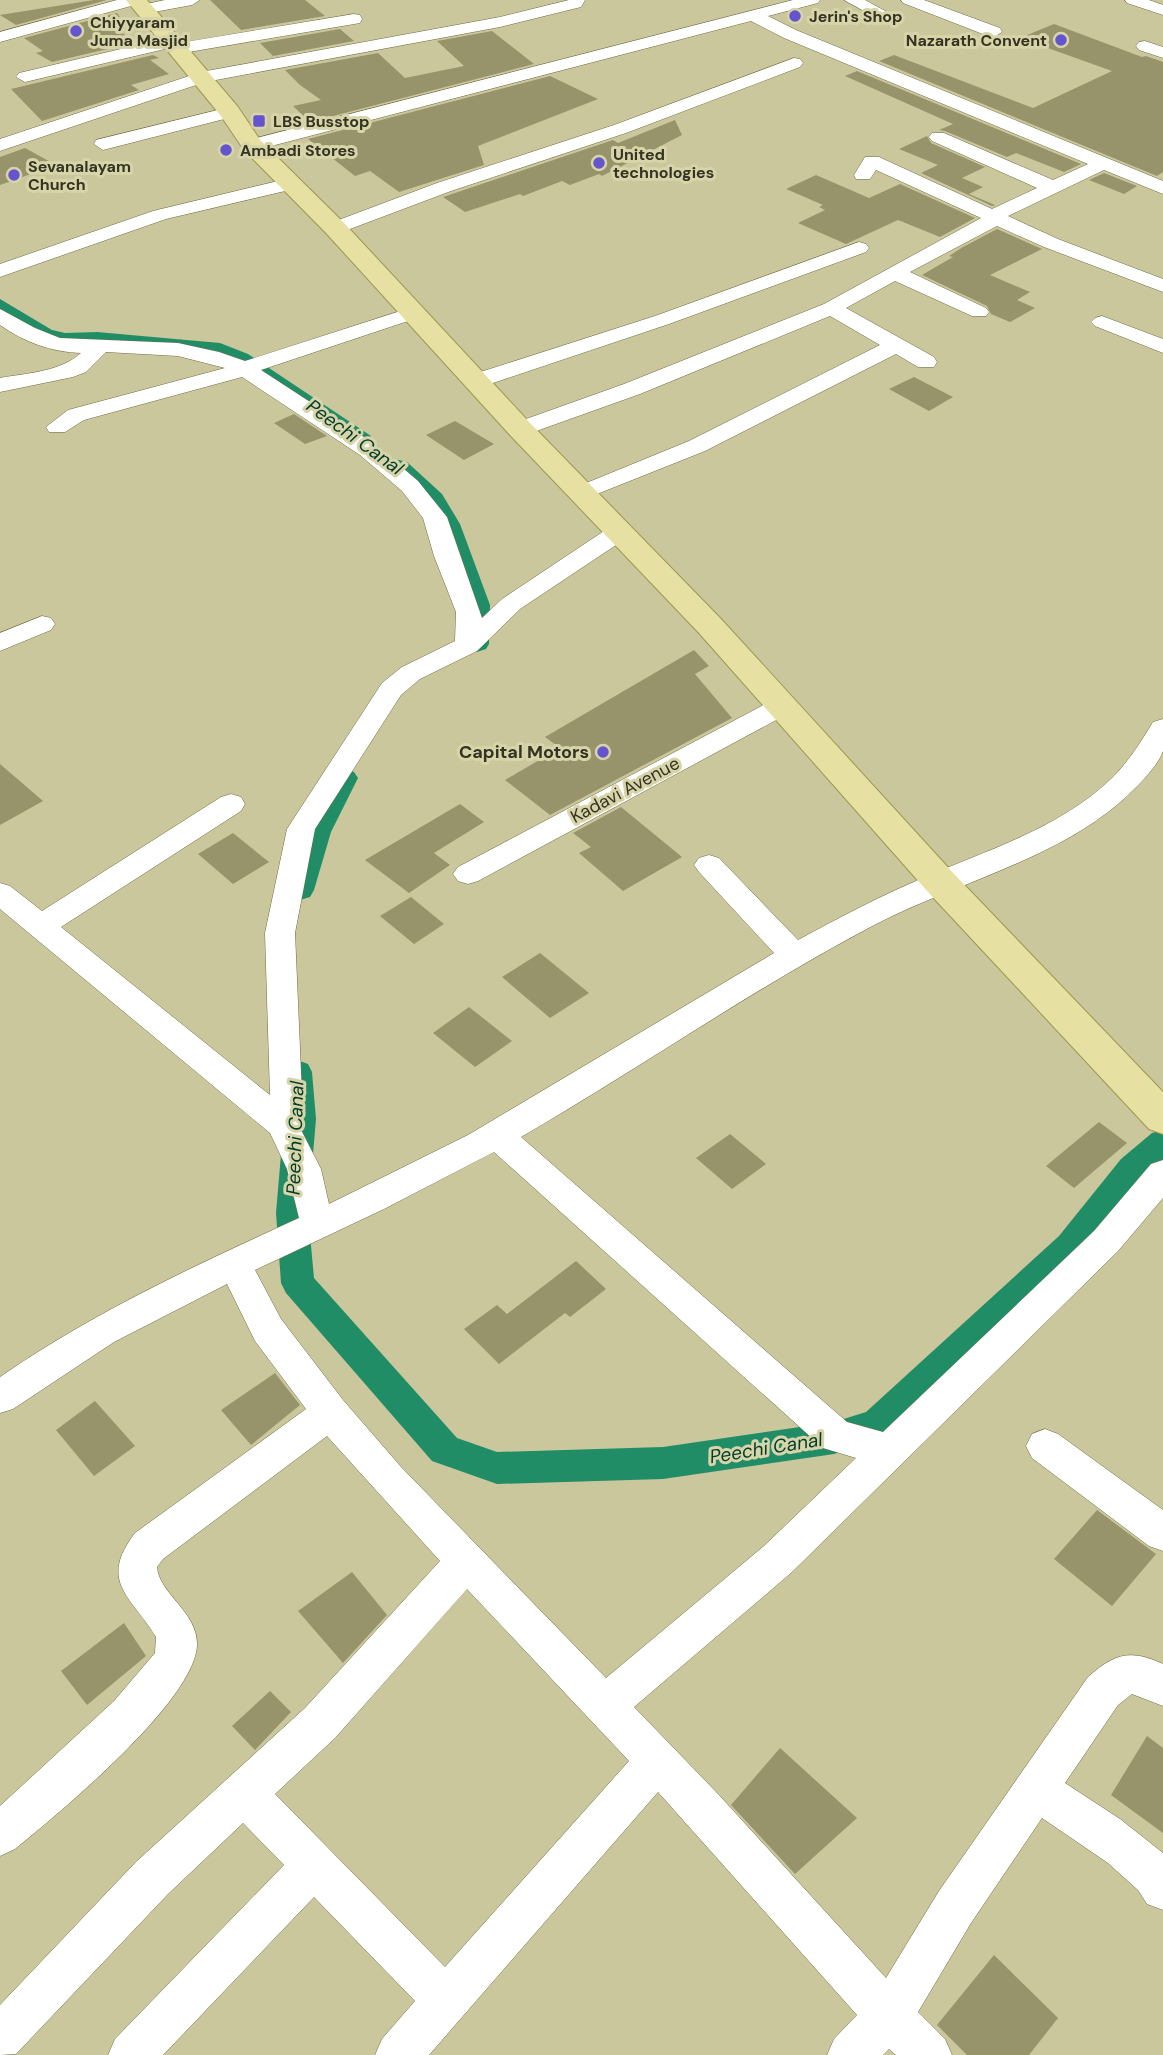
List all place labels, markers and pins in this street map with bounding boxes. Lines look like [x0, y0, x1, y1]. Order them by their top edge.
place label: Jerin's Shop [809, 6, 903, 27]
marker: Jerin's Shop [787, 8, 803, 24]
place label: Chiyyaram Juma Masjid [90, 12, 188, 51]
marker: Chiyyaram Juma Masjid [68, 23, 84, 39]
place label: Nazarath Convent [906, 30, 1047, 51]
marker: Nazarath Convent [1053, 32, 1069, 48]
place label: LBS Busstop [273, 111, 369, 132]
marker: LBS Busstop [251, 113, 267, 129]
place label: Ambadi Stores [240, 140, 356, 161]
marker: Ambadi Stores [218, 142, 234, 158]
place label: United technologies [613, 144, 714, 183]
marker: United technologies [591, 155, 607, 171]
place label: Sevanalayam Church [28, 156, 131, 195]
marker: Sevanalayam Church [6, 167, 22, 183]
place label: Capital Motors [459, 740, 589, 764]
marker: Capital Motors [595, 744, 611, 760]

